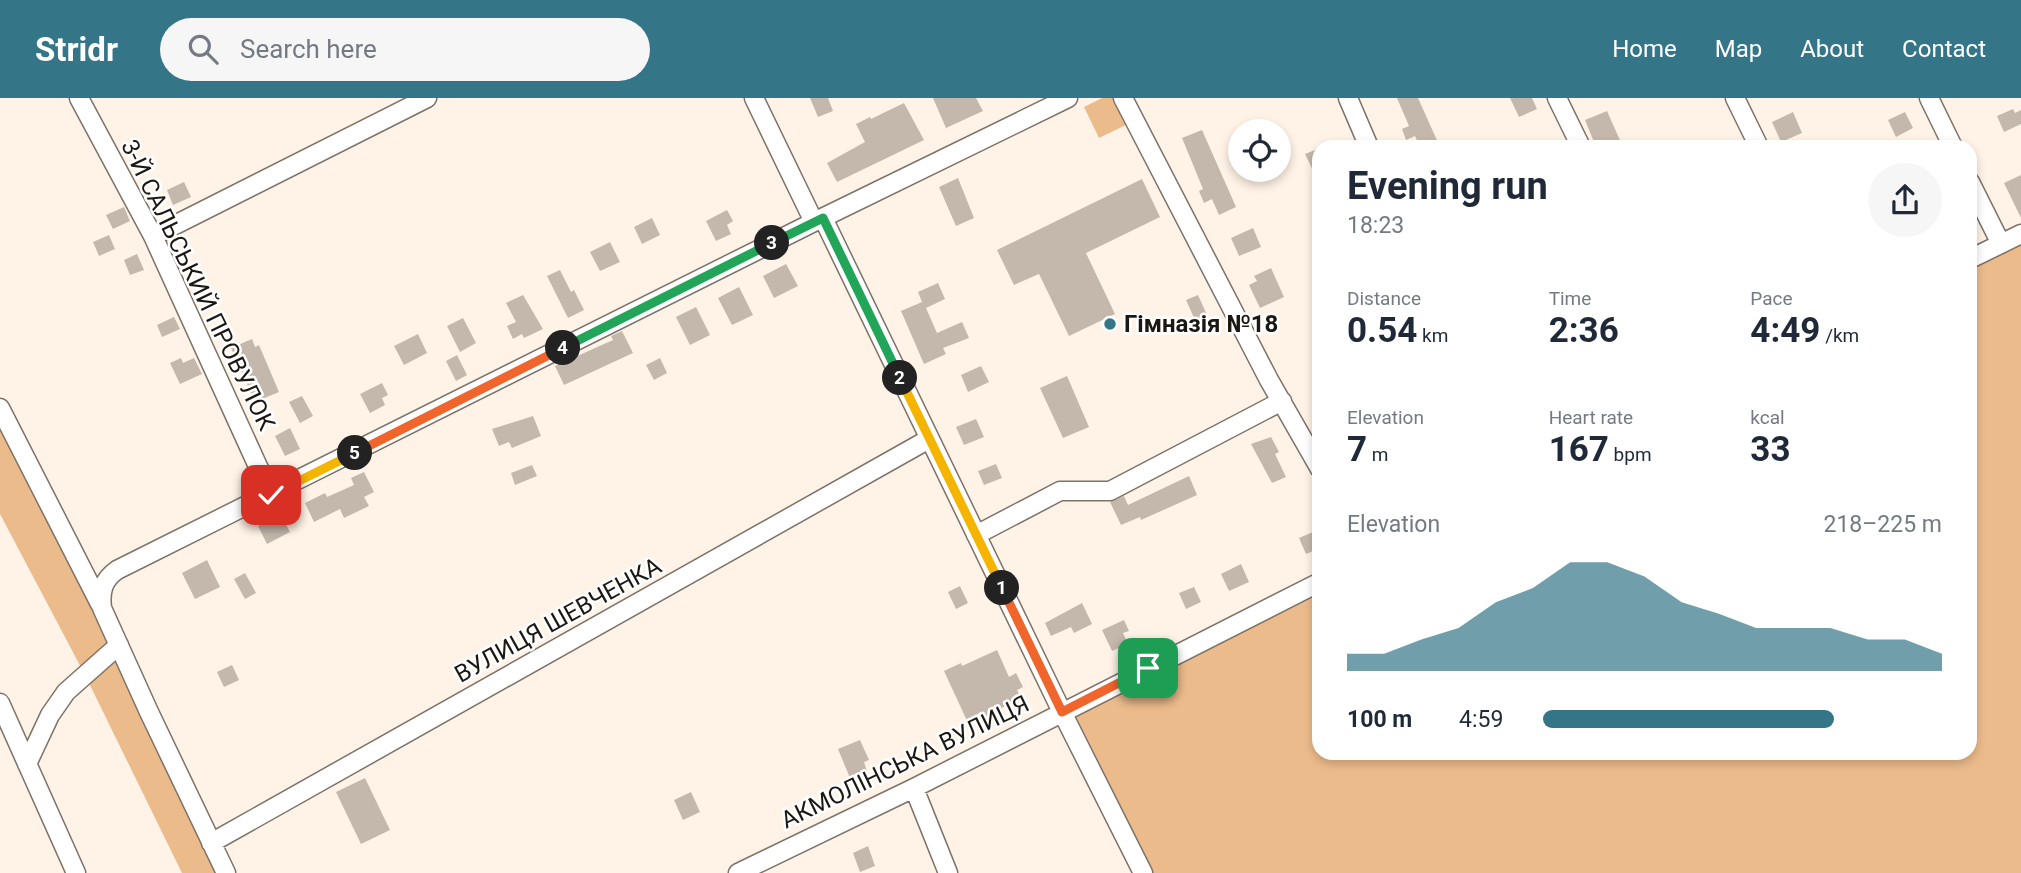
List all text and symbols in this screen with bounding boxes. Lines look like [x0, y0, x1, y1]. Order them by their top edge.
search box [160, 18, 650, 81]
text: Stridr [35, 30, 118, 69]
icon: search [184, 30, 222, 68]
text: Search here [240, 34, 377, 64]
text: Home [1612, 35, 1677, 63]
text: Map [1715, 35, 1762, 63]
text: About [1800, 35, 1864, 63]
text: Contact [1902, 35, 1986, 63]
map controls [1228, 119, 1291, 182]
button: locate [1228, 119, 1291, 182]
street label: 3-Й САЛЬСЬКИЙ ПРОВУЛОК [115, 135, 281, 435]
button: share [1868, 163, 1942, 237]
text: Evening run [1347, 164, 1548, 208]
text: 18:23 [1347, 212, 1404, 239]
pin: 3 [754, 226, 790, 260]
text: 3 [766, 231, 777, 254]
text: Distance [1347, 287, 1421, 310]
text: Time [1549, 287, 1591, 310]
text: Pace [1750, 287, 1793, 310]
place label: Гімназія №18 [1124, 310, 1278, 338]
text: 0.54 [1347, 310, 1417, 351]
text: 2:36 [1549, 310, 1619, 351]
text: 4:49 [1750, 310, 1820, 351]
marker: Гімназія №18 [1102, 316, 1118, 332]
text: km [1417, 324, 1448, 347]
text: /km [1820, 324, 1859, 347]
pin: 4 [546, 330, 580, 366]
text: 4 [557, 336, 568, 359]
pin: 2 [883, 360, 918, 396]
text: 2 [894, 366, 905, 389]
text: Elevation [1347, 406, 1424, 429]
text: Heart rate [1549, 406, 1633, 429]
text: kcal [1750, 406, 1785, 429]
text: 7 [1347, 429, 1367, 470]
text: 167 [1549, 429, 1609, 470]
text: 33 [1750, 429, 1791, 470]
pin: 5 [338, 436, 372, 470]
text: 5 [349, 441, 360, 464]
text: m [1367, 443, 1388, 466]
text: bpm [1609, 443, 1652, 466]
pin [241, 465, 301, 525]
icon: check [252, 476, 290, 514]
text: Elevation [1347, 511, 1440, 538]
text: 218–225 m [1823, 511, 1942, 538]
street label: ВУЛИЦЯ ШЕВЧЕНКА [450, 551, 666, 688]
pin: 1 [984, 570, 1020, 606]
text: 1 [996, 576, 1007, 599]
pin [1118, 638, 1178, 698]
icon: arrive [1129, 649, 1167, 687]
street label: АКМОЛІНСЬКА ВУЛИЦЯ [776, 690, 1034, 834]
text: 100 m [1347, 706, 1412, 733]
text: 4:59 [1459, 706, 1503, 733]

